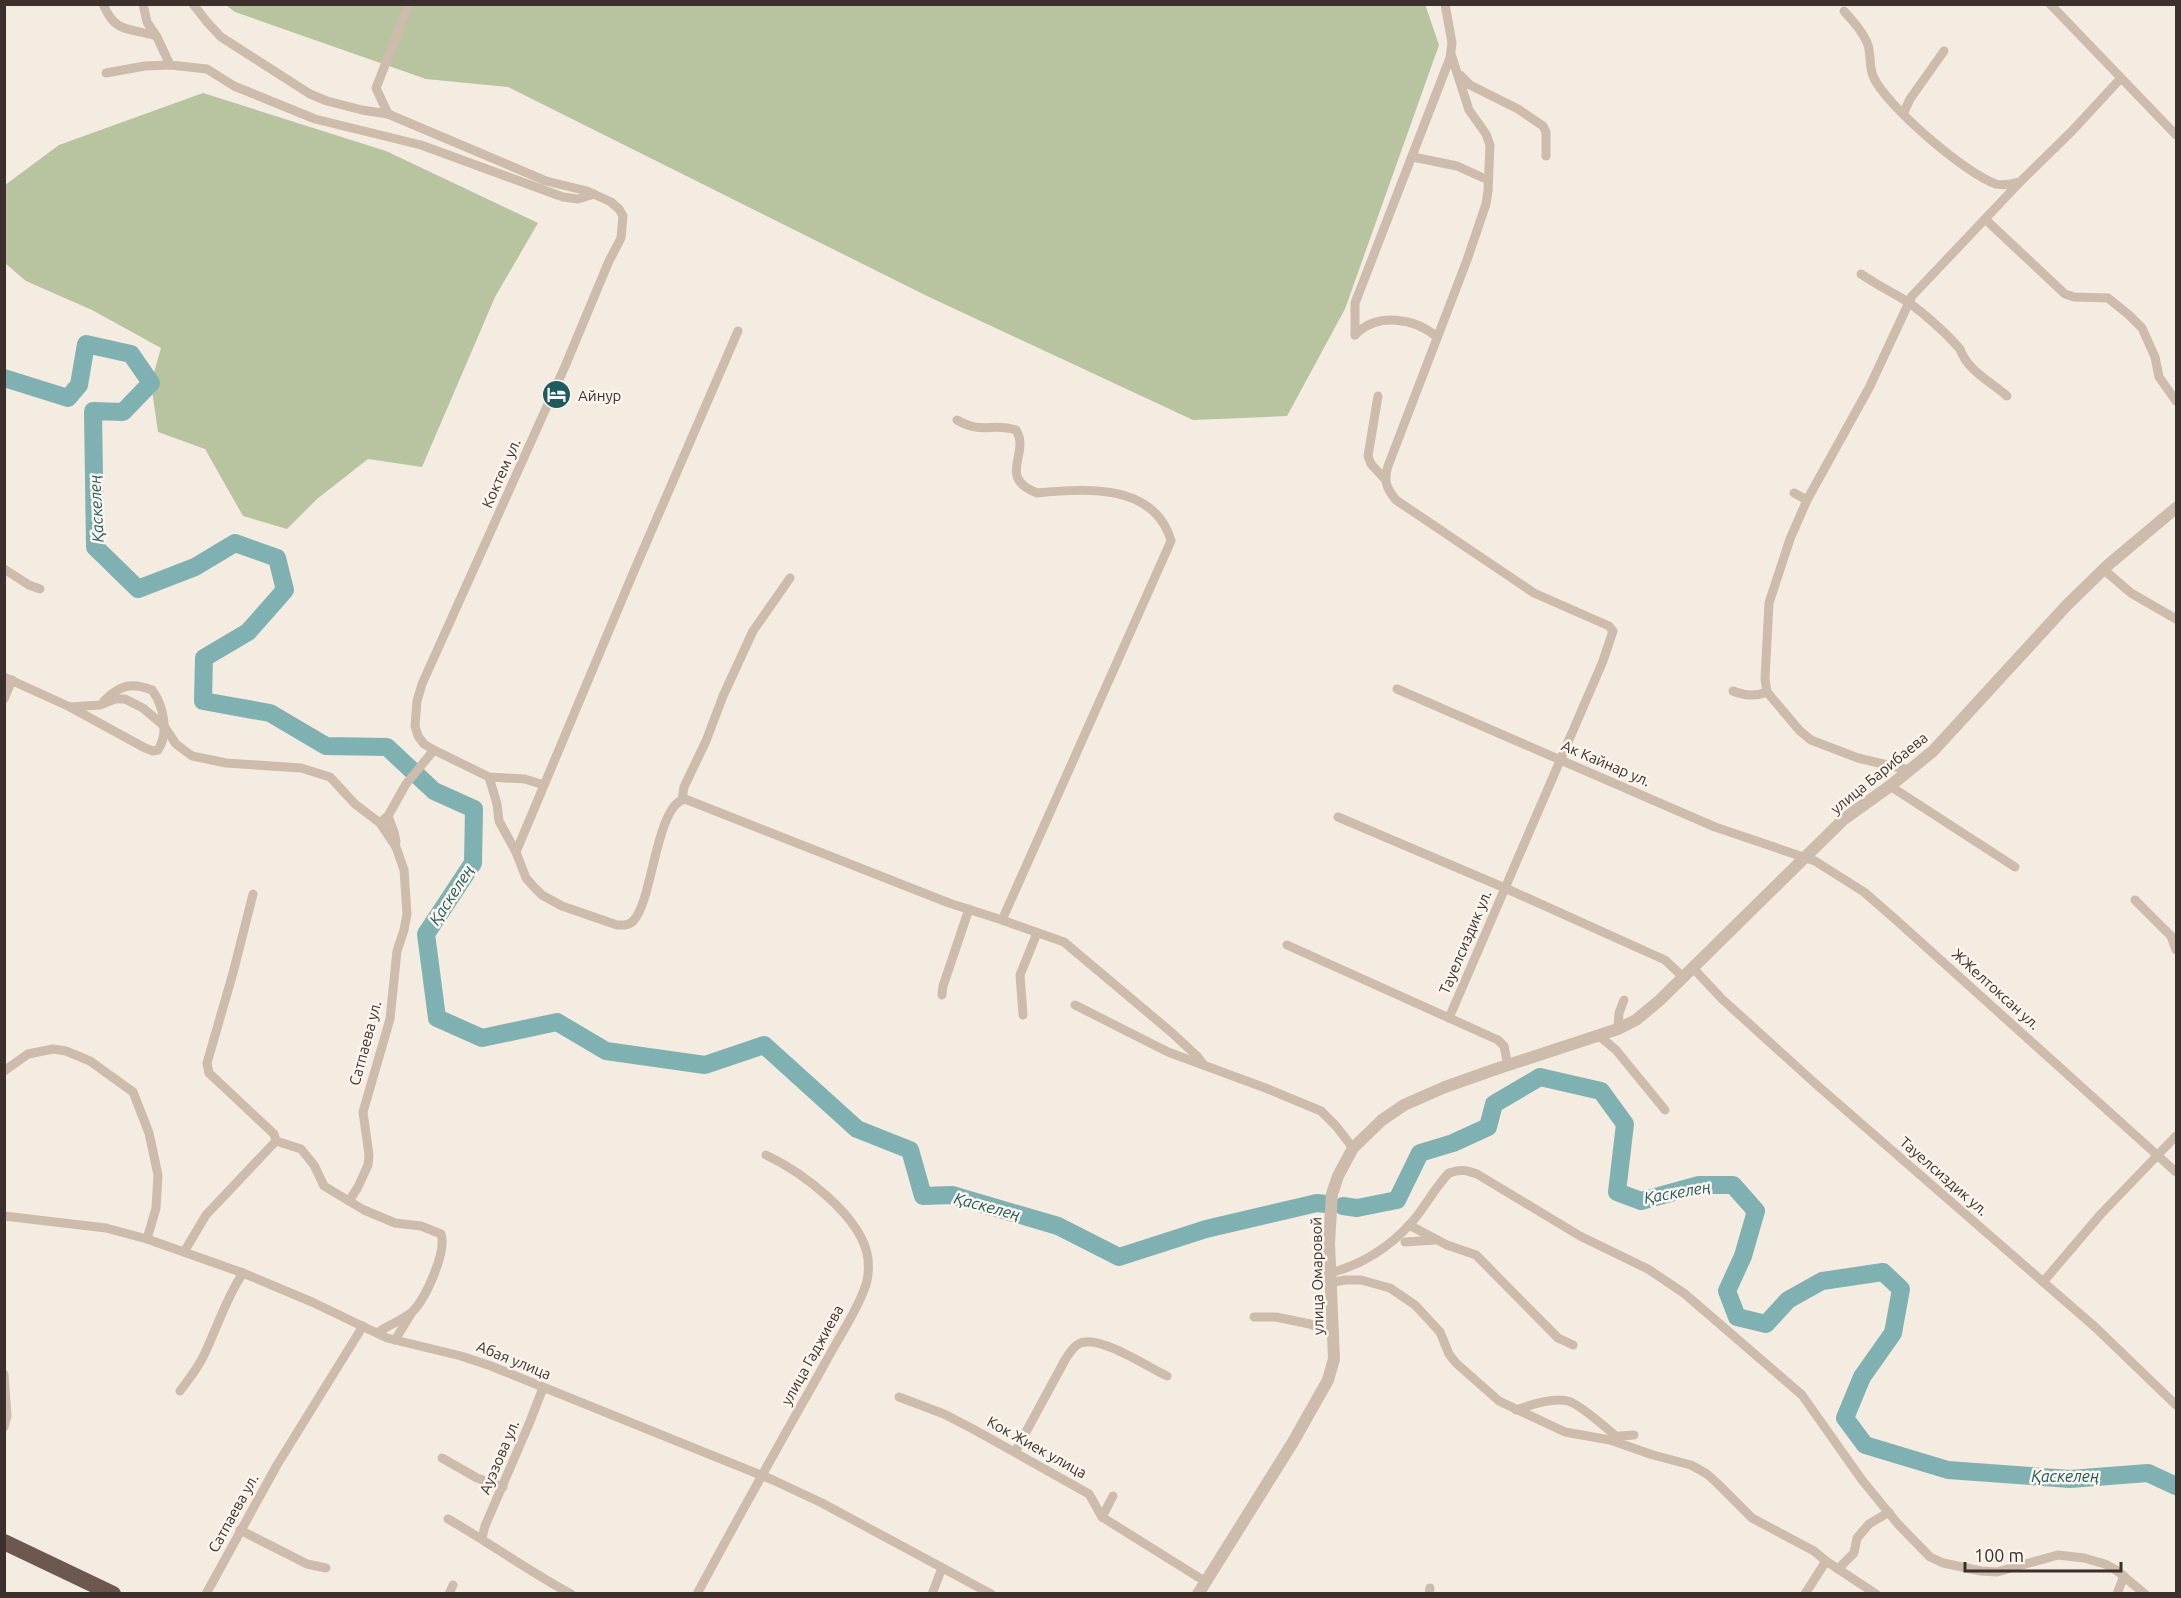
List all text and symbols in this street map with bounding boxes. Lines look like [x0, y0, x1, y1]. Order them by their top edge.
hotel icon: Айнур [541, 379, 573, 411]
place label: Айнур [578, 387, 621, 404]
street label: Коктем ул. [478, 436, 524, 510]
water label: Қаскелең [85, 475, 107, 543]
street label: улица Барибаева [1827, 729, 1931, 817]
street label: Ак Кайнар ул. [1559, 737, 1653, 789]
water label: Қаскелең [425, 862, 477, 928]
street label: Тауелсиздик ул. [1435, 888, 1495, 996]
street label: ЖЖелтоксан ул. [1949, 945, 2043, 1033]
street label: Сатпаева ул. [346, 999, 384, 1087]
street label: Тауелсиздик ул. [1897, 1133, 1991, 1219]
water label: Қаскелең [1642, 1177, 1712, 1207]
water label: Қаскелең [952, 1189, 1022, 1223]
street label: улица Омаровой [1307, 1217, 1327, 1335]
street label: улица Гаджиева [777, 1302, 847, 1408]
street label: Абая улица [474, 1337, 554, 1383]
street label: Кок Жиек улица [984, 1413, 1090, 1481]
street label: Ауэзова ул. [476, 1417, 522, 1497]
water label: Қаскелең [2031, 1467, 2099, 1485]
street label: Сатпаева ул. [204, 1471, 262, 1555]
scale bar [1965, 1535, 2121, 1573]
text: 100 m [1974, 1545, 2024, 1565]

